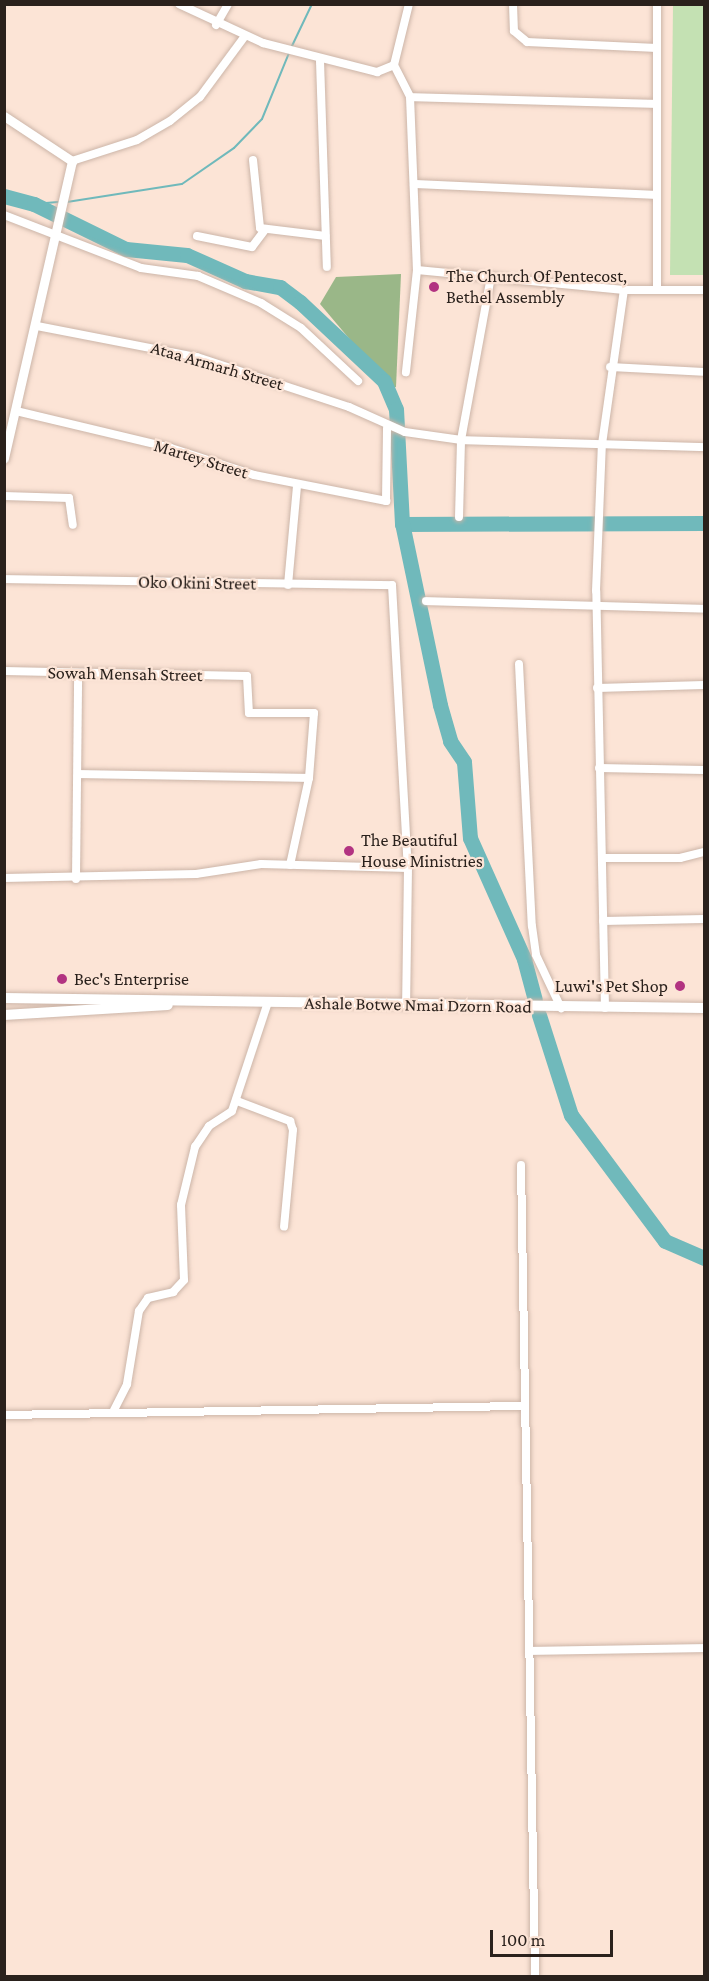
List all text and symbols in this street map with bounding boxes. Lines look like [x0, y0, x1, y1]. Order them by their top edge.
place label: The Church Of Pentecost, Bethel Assembly [446, 266, 627, 308]
marker: The Church Of Pentecost, Bethel Assembly [427, 280, 441, 294]
street label: Ataa Armarh Street [148, 337, 286, 395]
street label: Martey Street [151, 434, 251, 484]
street label: Oko Okini Street [138, 571, 256, 595]
street label: Sowah Mensah Street [47, 662, 203, 686]
place label: The Beautiful House Ministries [361, 830, 483, 872]
marker: The Beautiful House Ministries [342, 844, 356, 858]
place label: Bec's Enterprise [74, 968, 189, 990]
marker: Bec's Enterprise [55, 972, 69, 986]
place label: Luwi's Pet Shop [555, 975, 668, 997]
marker: Luwi's Pet Shop [673, 979, 687, 993]
street label: Ashale Botwe Nmai Dzorn Road [304, 992, 532, 1018]
scale bar [493, 1918, 616, 1956]
text: 100 m [501, 1930, 545, 1950]

